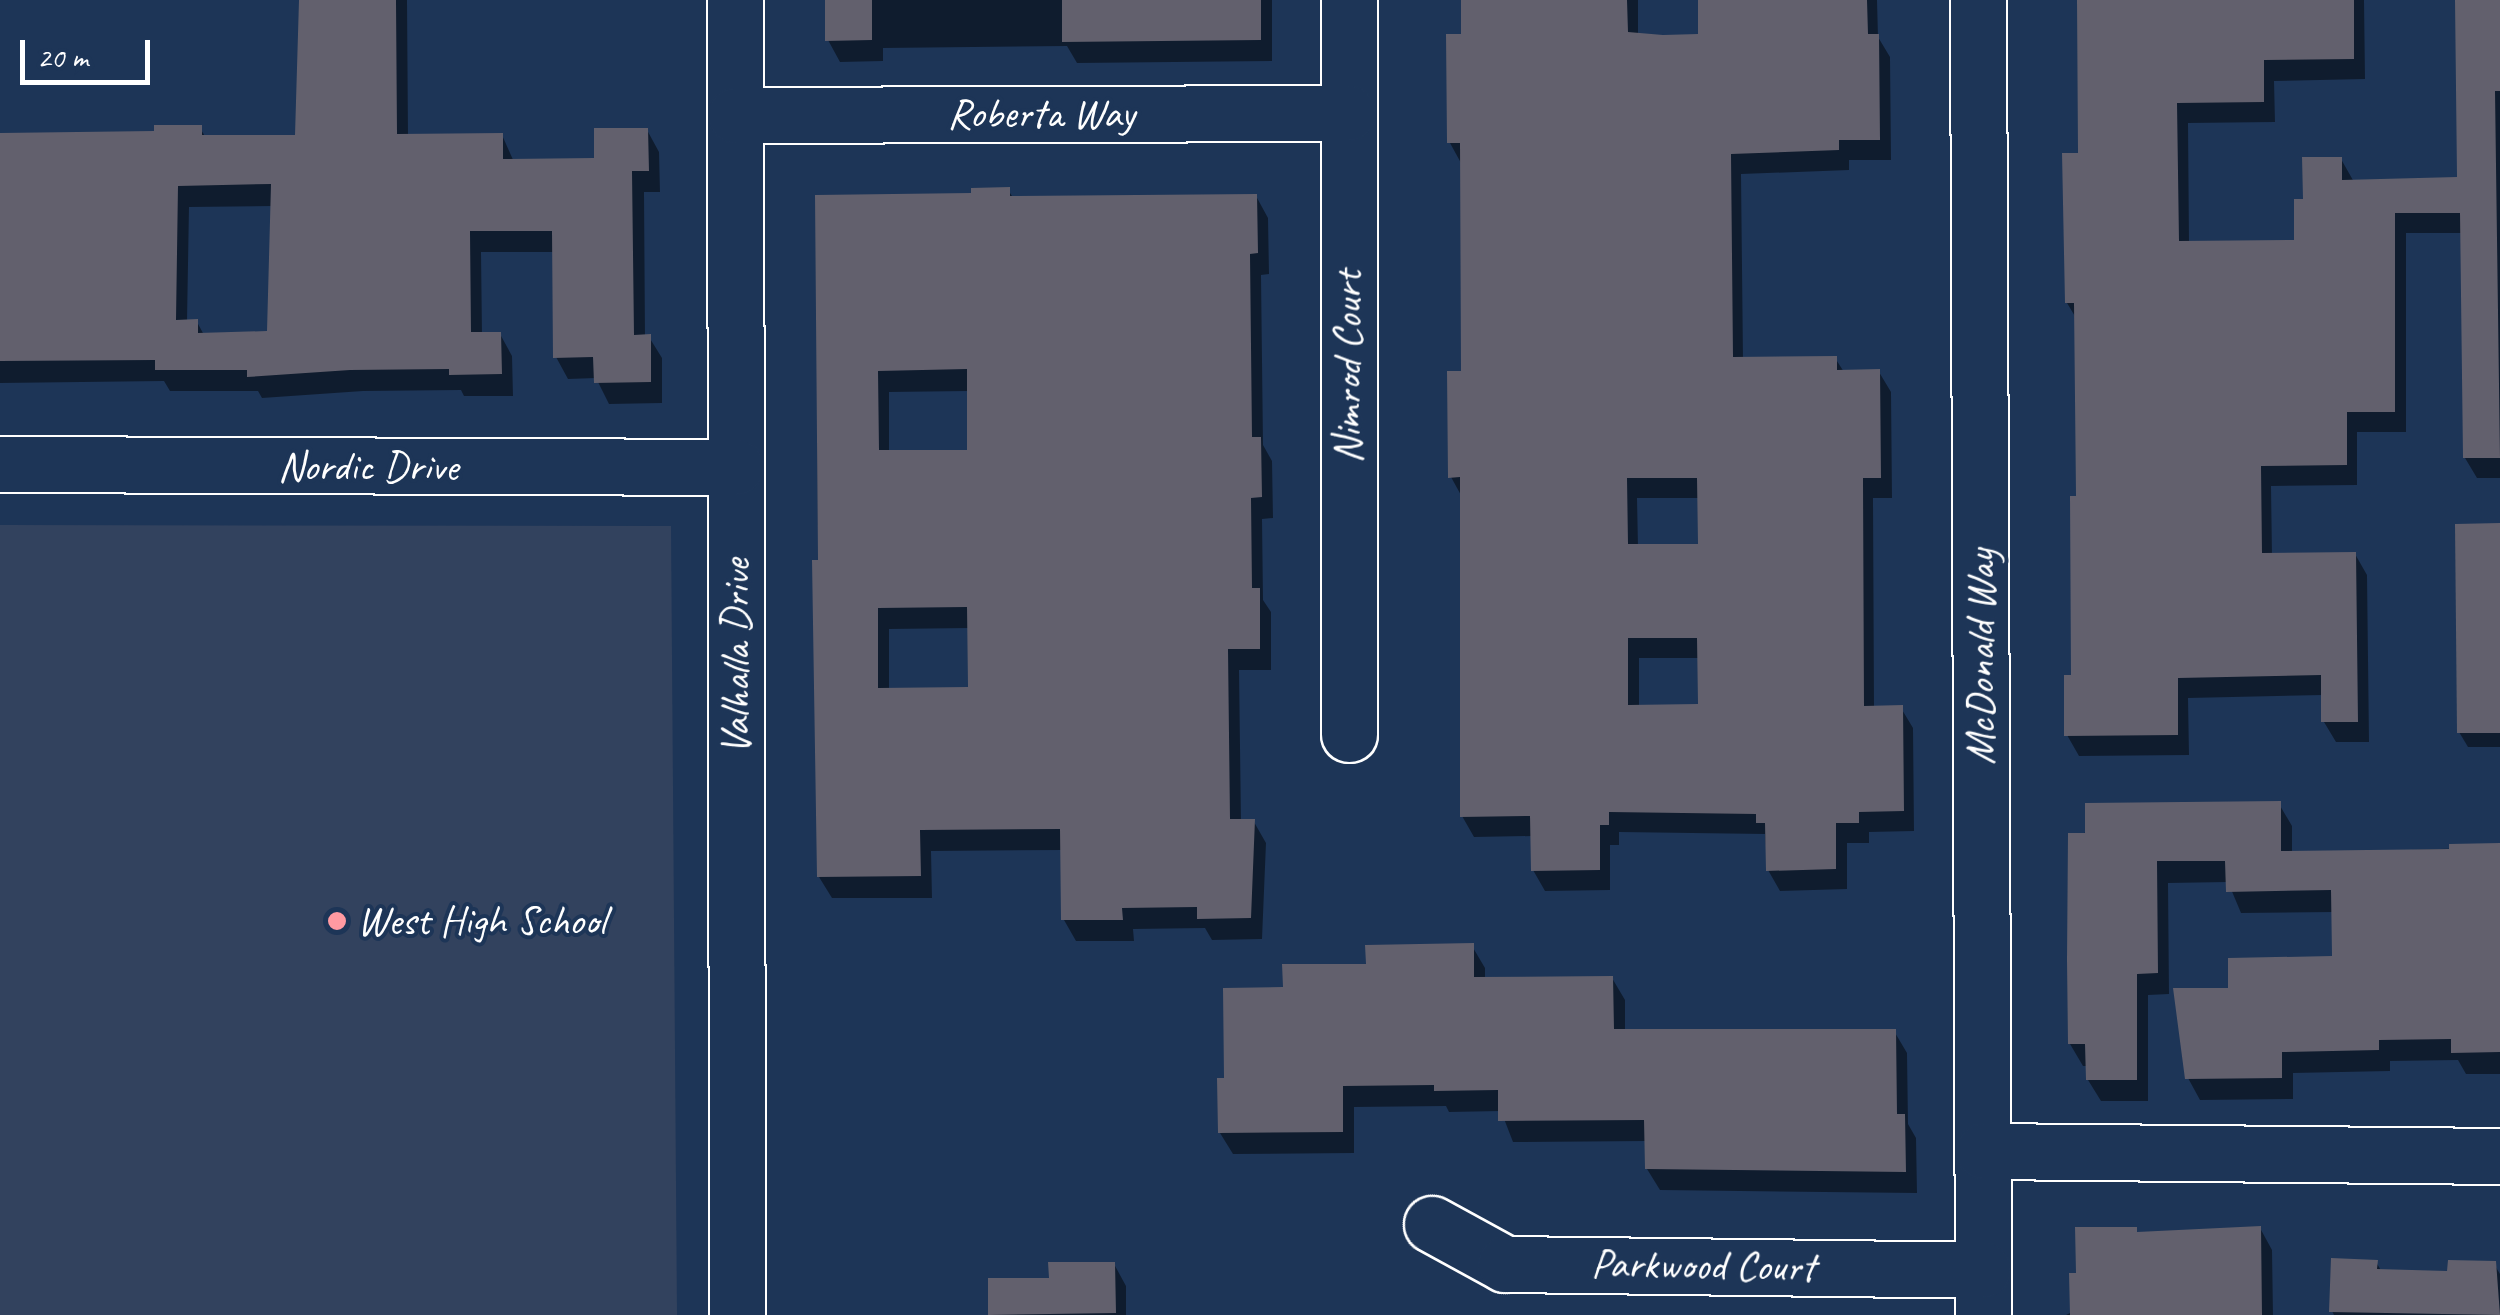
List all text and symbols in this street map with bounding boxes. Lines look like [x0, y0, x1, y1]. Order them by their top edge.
scale bar [25, 20, 155, 82]
text: 20 m [37, 38, 88, 76]
street label: Roberta Way [947, 89, 1135, 139]
street label: Nimrod Court [1323, 270, 1373, 464]
street label: Nordic Drive [278, 442, 458, 492]
street label: McDonald Way [1956, 549, 2006, 765]
street label: Valhalla Drive [711, 559, 761, 755]
place label: West High School [357, 896, 606, 946]
marker: West High School [326, 910, 348, 932]
street label: Parkwood Court [1591, 1239, 1815, 1293]

